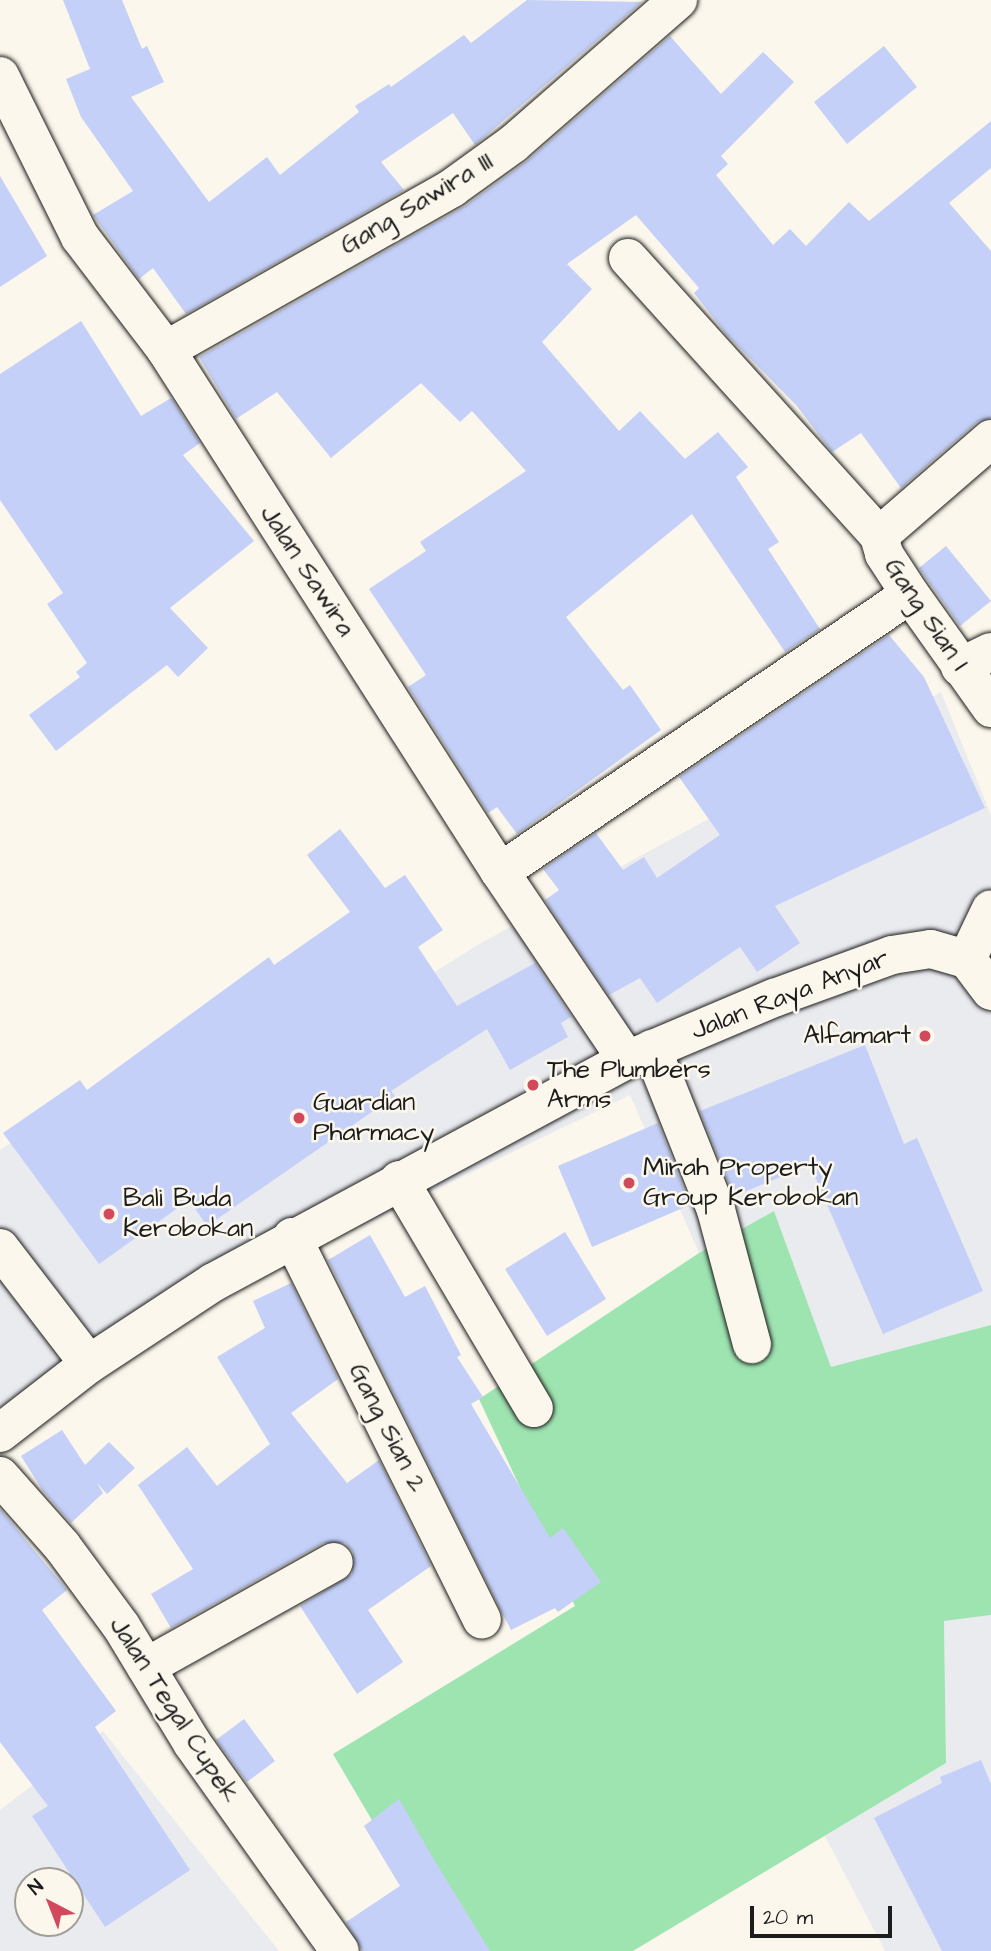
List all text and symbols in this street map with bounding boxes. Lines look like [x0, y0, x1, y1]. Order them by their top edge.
street label: Gang Sawira III [335, 146, 499, 262]
street label: Jalan Sawira [253, 500, 361, 642]
street label: Gang Sian I [877, 553, 975, 677]
street label: Jalan Raya Anyar [687, 943, 893, 1047]
place label: Alfamart [803, 1020, 911, 1052]
marker: Alfamart [917, 1028, 933, 1044]
place label: The Plumbers Arms [547, 1054, 711, 1116]
marker: The Plumbers Arms [525, 1077, 541, 1093]
place label: Guardian Pharmacy [313, 1087, 434, 1148]
marker: Guardian Pharmacy [291, 1110, 307, 1126]
place label: Mirah Property Group Kerobokan [643, 1152, 858, 1214]
marker: Mirah Property Group Kerobokan [621, 1175, 637, 1191]
place label: Bali Buda Kerobokan [123, 1183, 253, 1244]
marker: Bali Buda Kerobokan [101, 1206, 117, 1222]
street label: Gang Sian 2 [341, 1358, 433, 1498]
street label: Jalan Tegal Cupek [102, 1611, 246, 1809]
north arrow [14, 1867, 84, 1937]
text: N [22, 1873, 49, 1902]
scale bar [753, 1892, 895, 1936]
text: 20 m [763, 1903, 813, 1932]

